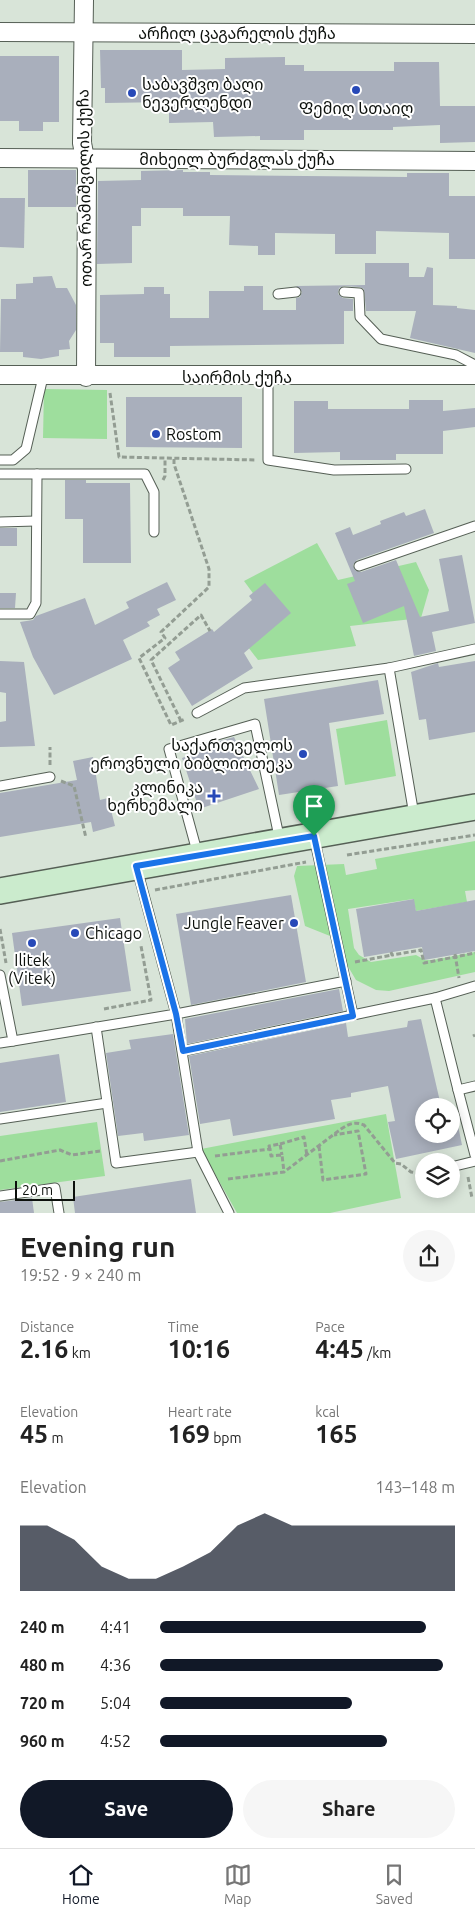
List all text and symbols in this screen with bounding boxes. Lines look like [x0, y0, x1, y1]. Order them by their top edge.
street label: არჩილ ცაგარელის ქუჩა [138, 24, 336, 44]
place label: საბავშვო ბაღი ნევერლენდი [142, 75, 263, 113]
marker: Ფემიღ Სთაიღ [350, 84, 362, 96]
marker: საბავშვო ბაღი ნევერლენდი [126, 87, 138, 99]
street label: ოთარ რამიშვილის ქუჩა [73, 89, 97, 287]
place label: Ფემიღ Სთაიღ [299, 99, 413, 118]
street label: მიხეილ ბურძგლას ქუჩა [139, 150, 335, 170]
street label: საირმის ქუჩა [182, 368, 292, 387]
place label: Rostom [166, 425, 222, 443]
marker: Rostom [150, 428, 162, 440]
place label: საქართველოს ეროვნული ბიბლიოთეკა [90, 736, 293, 774]
marker: საქართველოს ეროვნული ბიბლიოთეკა [297, 748, 309, 760]
place label: კლინიკა ხერხემალი [107, 778, 203, 816]
pin [293, 785, 335, 836]
marker: კლინიკა ხერხემალი [207, 789, 221, 803]
icon: arrive [300, 792, 328, 820]
place label: Jungle Feaver [184, 914, 284, 932]
marker: Jungle Feaver [288, 917, 300, 929]
place label: Chicago [85, 924, 142, 942]
marker: Chicago [69, 927, 81, 939]
marker: Ilitek (Vitek) [26, 937, 38, 949]
place label: Ilitek (Vitek) [8, 951, 56, 988]
map controls [415, 1098, 460, 1198]
button: locate [415, 1098, 460, 1143]
button: layers [415, 1153, 460, 1198]
scale bar [15, 1178, 75, 1201]
text: 20 m [22, 1182, 53, 1198]
button: share [403, 1230, 455, 1282]
text: Evening run [20, 1231, 175, 1262]
text: 19:52 · 9 × 240 m [20, 1266, 141, 1284]
text: Distance [20, 1319, 74, 1335]
text: Time [168, 1319, 199, 1335]
text: Pace [315, 1319, 345, 1335]
text: 2.16 [20, 1335, 68, 1363]
text: 10:16 [168, 1335, 230, 1363]
text: 4:45 [315, 1335, 364, 1363]
text: km [68, 1345, 91, 1361]
text: /km [364, 1345, 391, 1361]
text: Elevation [20, 1404, 78, 1420]
text: Heart rate [168, 1404, 232, 1420]
text: kcal [315, 1404, 340, 1420]
text: 45 [20, 1420, 48, 1448]
text: 169 [168, 1420, 210, 1448]
text: 165 [315, 1420, 358, 1448]
text: m [48, 1430, 64, 1446]
text: bpm [210, 1430, 242, 1446]
text: Elevation [20, 1478, 87, 1496]
text: 143–148 m [375, 1478, 455, 1496]
text: 240 m [20, 1618, 65, 1636]
text: 4:41 [100, 1618, 131, 1636]
text: 480 m [20, 1656, 65, 1674]
text: 4:36 [100, 1656, 131, 1674]
text: 720 m [20, 1694, 65, 1712]
text: 5:04 [100, 1694, 131, 1712]
text: 960 m [20, 1732, 65, 1750]
text: 4:52 [100, 1732, 131, 1750]
button: Save [20, 1780, 233, 1838]
button: Share [243, 1780, 455, 1838]
tab: Home [62, 1861, 100, 1907]
tab: Map [224, 1861, 252, 1907]
tab: Saved [376, 1861, 413, 1907]

